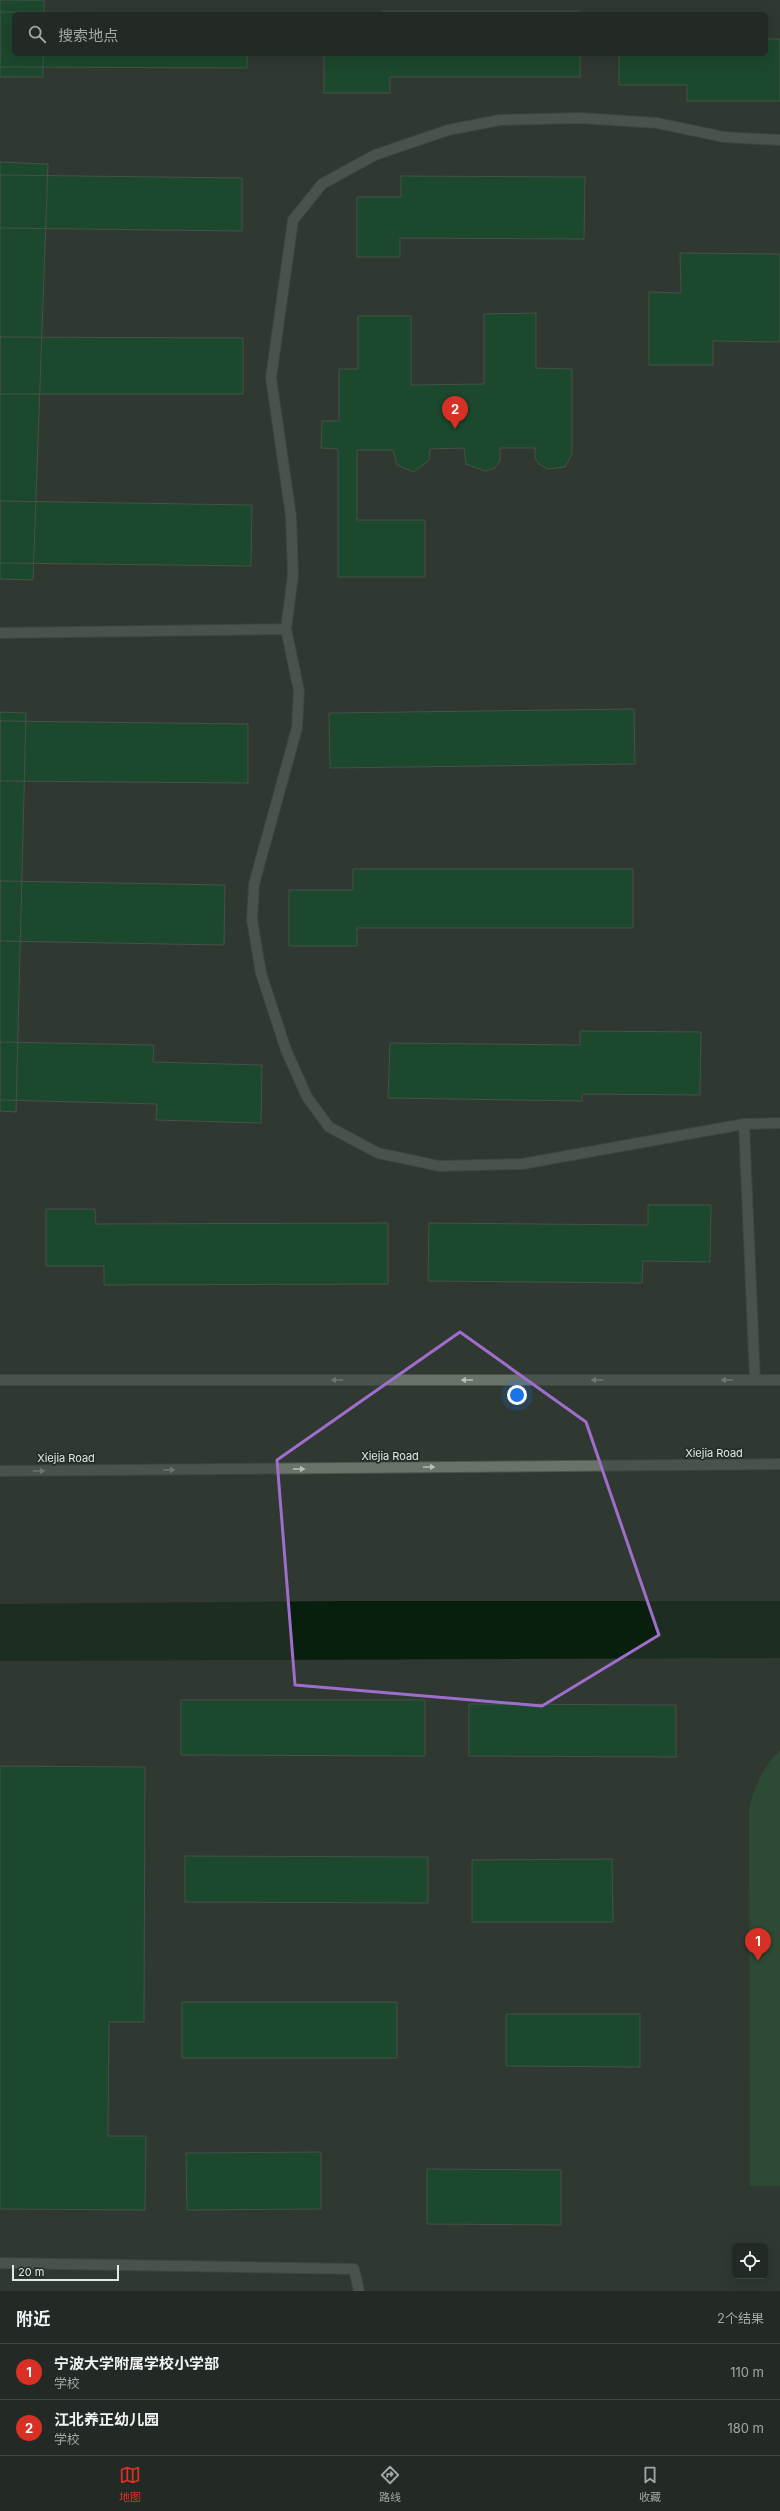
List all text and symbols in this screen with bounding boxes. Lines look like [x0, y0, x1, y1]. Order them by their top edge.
search box [12, 12, 768, 56]
icon: search [26, 23, 48, 45]
text: 搜索地点 [58, 26, 118, 45]
pin: 2 [442, 396, 468, 429]
one-way arrow [330, 1377, 343, 1383]
one-way arrow [460, 1377, 473, 1383]
one-way arrow [590, 1377, 603, 1383]
one-way arrow [720, 1377, 733, 1383]
your location [507, 1385, 527, 1405]
street label: Xiejia Road [685, 1446, 743, 1460]
street label: Xiejia Road [361, 1449, 419, 1463]
street label: Xiejia Road [37, 1451, 95, 1465]
one-way arrow [423, 1464, 436, 1470]
one-way arrow [293, 1465, 305, 1472]
one-way arrow [163, 1467, 176, 1473]
one-way arrow [33, 1468, 46, 1474]
pin: 1 [745, 1928, 771, 1961]
map controls [732, 2243, 768, 2279]
button: locate [732, 2243, 768, 2279]
scale bar [12, 2263, 119, 2282]
text: 20 m [18, 2265, 44, 2279]
text: 附近 [16, 2309, 50, 2329]
text: 2个结果 [717, 2310, 764, 2326]
text: 宁波大学附属学校小学部 [54, 2354, 219, 2373]
text: 1 [26, 2364, 32, 2380]
text: 110 m [730, 2364, 764, 2380]
text: 学校 [54, 2375, 80, 2391]
text: 江北养正幼儿园 [54, 2410, 159, 2429]
text: 2 [25, 2420, 33, 2436]
text: 180 m [727, 2420, 764, 2436]
text: 学校 [54, 2431, 80, 2447]
tab: 地图 [119, 2464, 141, 2504]
tab: 路线 [379, 2464, 401, 2504]
tab: 收藏 [639, 2464, 661, 2504]

